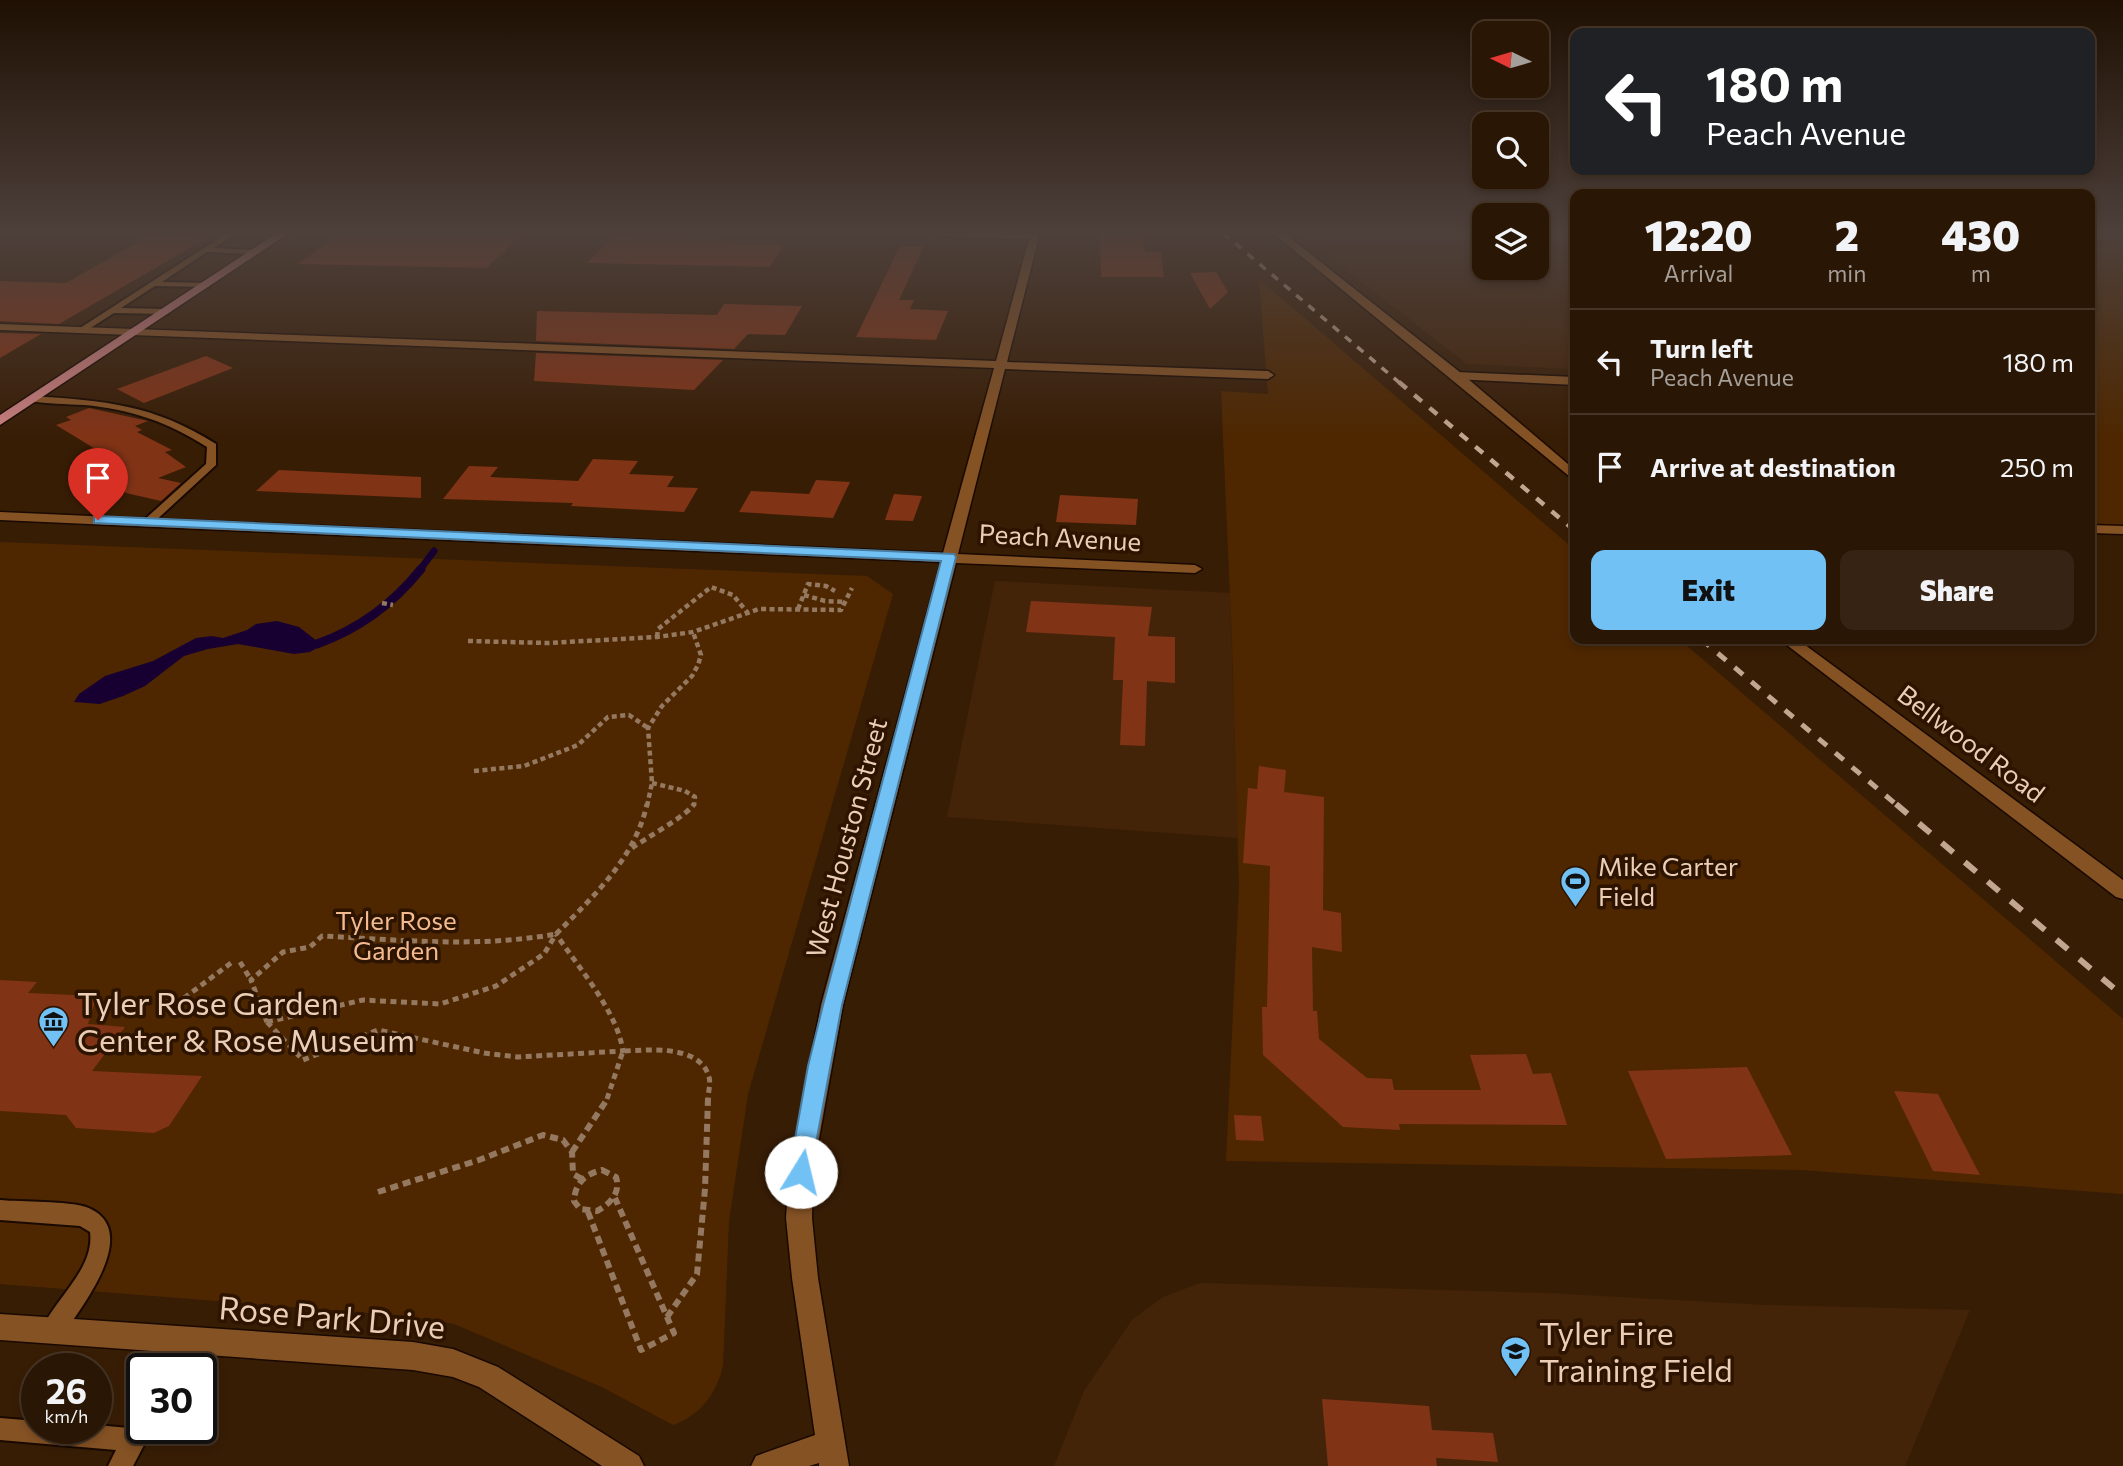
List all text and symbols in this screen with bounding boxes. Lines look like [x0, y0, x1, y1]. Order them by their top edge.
north arrow [1472, 21, 1549, 98]
map controls [1472, 21, 1549, 280]
text: 180 m [1706, 52, 1843, 112]
icon: left [1591, 56, 1682, 147]
button: search [1472, 112, 1549, 189]
text: Peach Avenue [1706, 112, 1906, 152]
button: layers [1472, 203, 1549, 280]
text: 12:20 [1645, 208, 1752, 260]
text: 2 [1835, 208, 1859, 260]
text: 430 [1941, 208, 2020, 260]
text: Arrival [1664, 259, 1733, 287]
text: min [1827, 259, 1866, 287]
text: m [1971, 259, 1991, 287]
text: Turn left [1650, 332, 1753, 363]
icon: left [1591, 343, 1629, 381]
text: 180 m [2002, 346, 2074, 377]
text: Peach Avenue [1650, 363, 1794, 391]
pin [68, 448, 128, 520]
icon: arrive [1591, 448, 1629, 486]
text: Arrive at destination [1650, 451, 1896, 482]
text: 250 m [2000, 451, 2074, 482]
icon: arrive [79, 459, 117, 497]
street label: Peach Avenue [978, 517, 1142, 556]
button: Exit [1591, 550, 1826, 630]
button: Share [1840, 550, 2074, 630]
street label: Bellwood Road [1892, 678, 2051, 808]
street label: West Houston Street [799, 715, 892, 961]
place label: Mike Carter Field [1598, 850, 1738, 911]
sports icon: Mike Carter Field [1558, 865, 1592, 909]
park label: Tyler Rose Garden [335, 904, 457, 965]
place label: Tyler Rose Garden Center & Rose Museum [77, 982, 415, 1059]
museum icon: Tyler Rose Garden Center & Rose Museum [37, 1005, 71, 1049]
position arrow [764, 1135, 838, 1209]
street label: Rose Park Drive [217, 1286, 447, 1346]
place label: Tyler Fire Training Field [1539, 1312, 1733, 1389]
school or university icon: Tyler Fire Training Field [1499, 1335, 1533, 1379]
speed limit sign: 30 [126, 1353, 217, 1444]
text: 26 [46, 1368, 87, 1411]
text: km/h [45, 1405, 88, 1427]

